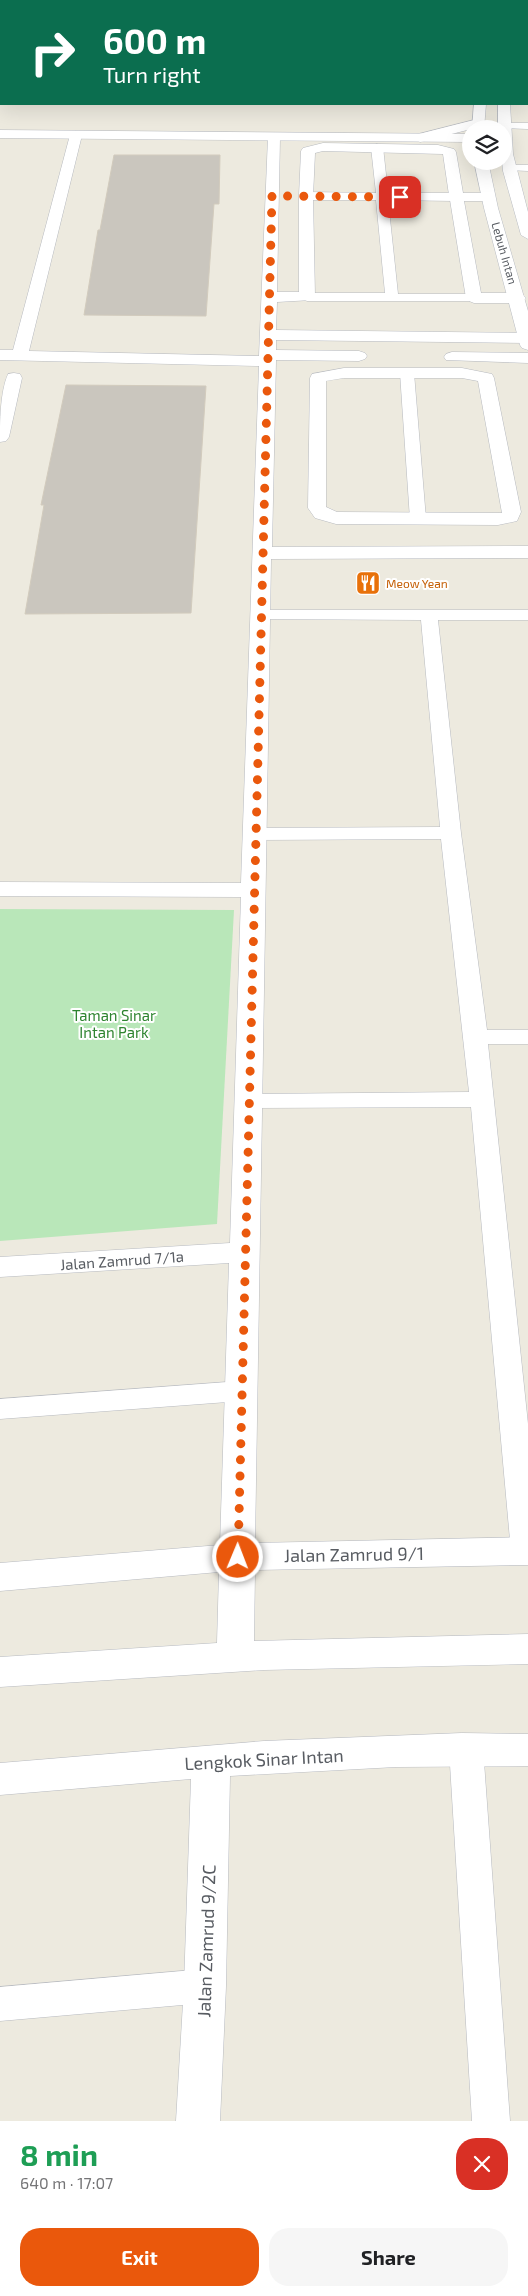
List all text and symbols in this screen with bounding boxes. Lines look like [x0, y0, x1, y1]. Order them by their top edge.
text: 600 m [103, 19, 206, 61]
icon: right [20, 20, 85, 85]
text: Turn right [103, 61, 201, 87]
map controls [462, 120, 512, 170]
button: layers [462, 120, 512, 170]
pin [379, 176, 421, 218]
icon: arrive [386, 183, 414, 211]
street label: Lebuh Intan [489, 220, 521, 286]
restaurant icon: Meow Yean [355, 570, 381, 596]
place label: Meow Yean [386, 576, 448, 590]
park label: Taman Sinar Intan Park [72, 1006, 156, 1041]
street label: Jalan Zamrud 7/1a [59, 1247, 185, 1273]
position arrow [211, 1530, 263, 1582]
street label: Jalan Zamrud 9/1 [284, 1542, 424, 1566]
street label: Lengkok Sinar Intan [184, 1744, 344, 1774]
street label: Jalan Zamrud 9/2C [192, 1864, 220, 2018]
text: 8 min [20, 2136, 98, 2172]
button: close [456, 2138, 508, 2190]
text: 640 m · 17:07 [20, 2173, 113, 2192]
button: Exit [20, 2228, 259, 2286]
button: Share [269, 2228, 508, 2286]

